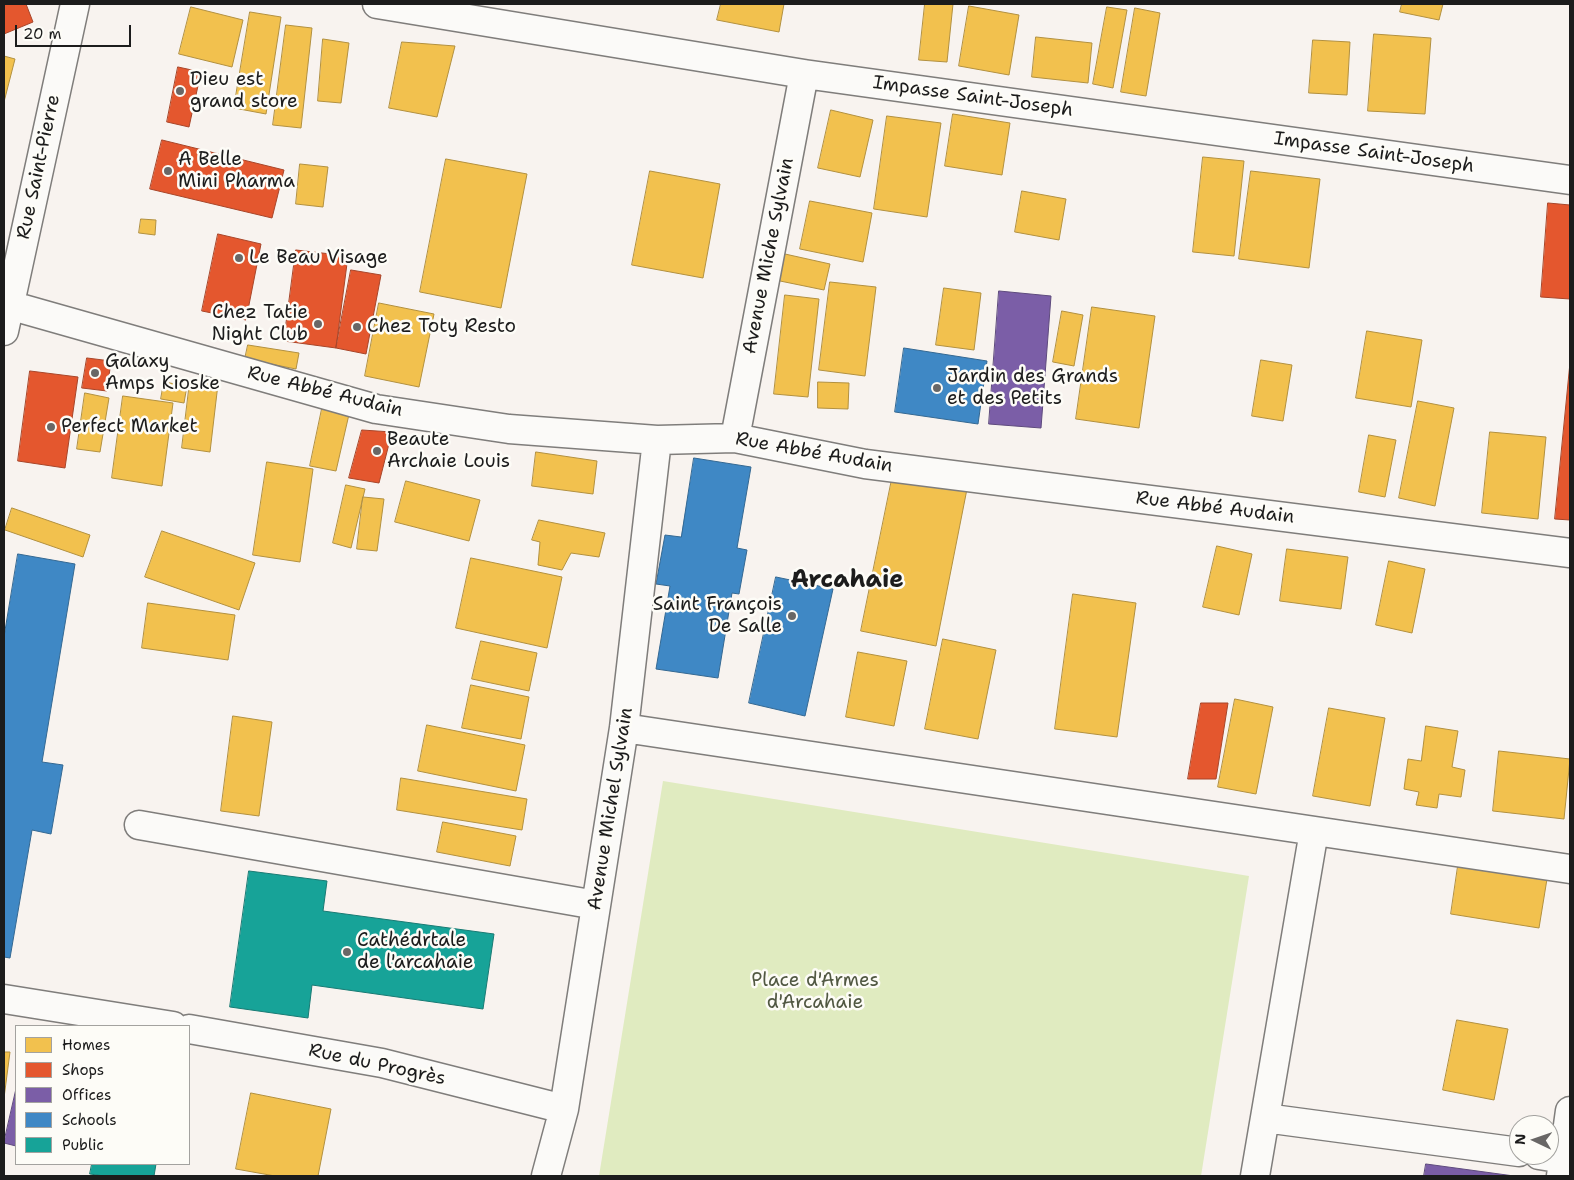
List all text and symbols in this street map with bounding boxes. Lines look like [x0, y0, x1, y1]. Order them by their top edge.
scale bar [18, 15, 134, 47]
text: 20 m [23, 24, 62, 44]
place label: Dieu est grand store [190, 69, 298, 113]
street label: Impasse Saint-Joseph [871, 72, 1075, 122]
marker: Dieu est grand store [174, 85, 186, 97]
street label: Rue Saint-Pierre [13, 93, 65, 241]
street label: Impasse Saint-Joseph [1272, 128, 1476, 178]
place label: A Belle Mini Pharma [178, 149, 295, 193]
street label: Avenue Miche Sylvain [739, 156, 799, 356]
marker: A Belle Mini Pharma [162, 165, 174, 177]
place label: Le Beau Visage [249, 247, 388, 269]
marker: Le Beau Visage [233, 252, 245, 264]
place label: Chez Tatie Night Club [211, 302, 308, 346]
place label: Chez Toty Resto [367, 316, 516, 338]
marker: Chez Tatie Night Club [312, 318, 324, 330]
marker: Chez Toty Resto [351, 321, 363, 333]
place label: Galaxy Amps Kioske [105, 351, 220, 395]
street label: Rue Abbé Audain [245, 362, 405, 422]
place label: Jardin des Grands et des Petits [947, 366, 1118, 410]
marker: Galaxy Amps Kioske [89, 367, 101, 379]
marker: Jardin des Grands et des Petits [931, 382, 943, 394]
place label: Perfect Market [61, 416, 198, 438]
marker: Perfect Market [45, 421, 57, 433]
street label: Rue Abbé Audain [734, 428, 894, 478]
place label: Beaute Archaie Louis [387, 429, 510, 473]
marker: Beaute Archaie Louis [371, 445, 383, 457]
street label: Rue Abbé Audain [1135, 487, 1295, 529]
district label: Arcahaie [790, 567, 904, 595]
place label: Saint François De Salle [653, 594, 782, 638]
marker: Saint François De Salle [786, 610, 798, 622]
street label: Avenue Michel Sylvain [584, 706, 638, 912]
place label: Cathédrtale de l'arcahaie [357, 930, 474, 974]
marker: Cathédrtale de l'arcahaie [341, 946, 353, 958]
park label: Place d'Armes d'Arcahaie [751, 970, 879, 1014]
legend [15, 1025, 190, 1165]
text: Homes [62, 1035, 110, 1055]
street label: Rue du Progrès [306, 1039, 448, 1091]
text: Shops [62, 1060, 104, 1080]
text: Offices [62, 1085, 111, 1105]
text: Schools [62, 1110, 117, 1130]
north arrow [1509, 1115, 1559, 1165]
text: N [1511, 1133, 1529, 1145]
text: Public [62, 1135, 104, 1155]

